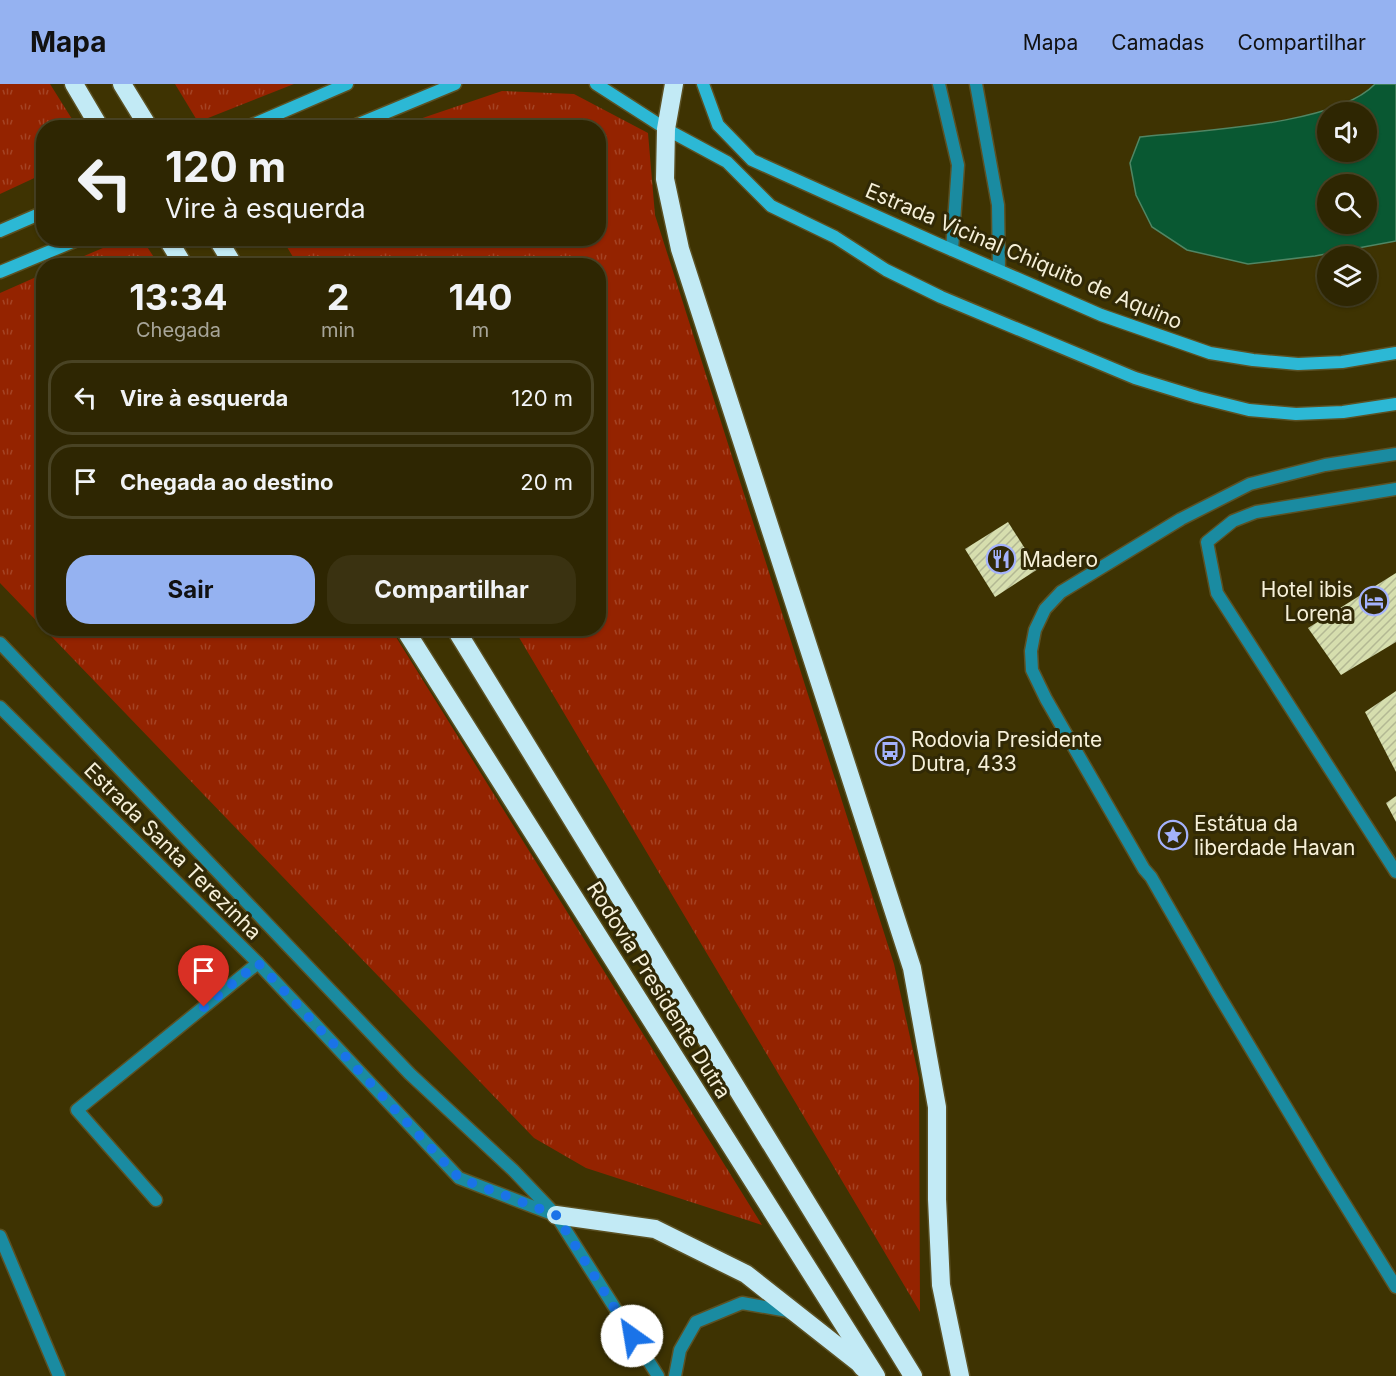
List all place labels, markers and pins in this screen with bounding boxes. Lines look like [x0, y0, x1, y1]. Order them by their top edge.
restaurant icon: Madero [985, 543, 1017, 575]
place label: Madero [1022, 547, 1098, 572]
place label: Hotel ibis Lorena [1261, 577, 1353, 626]
hotel icon: Hotel ibis Lorena [1358, 585, 1390, 617]
place label: Rodovia Presidente Dutra, 433 [911, 727, 1102, 776]
bus stop icon: Rodovia Presidente Dutra, 433 [874, 735, 906, 767]
place label: Estátua da liberdade Havan [1194, 811, 1355, 860]
place icon: Estátua da liberdade Havan [1157, 819, 1189, 851]
pin [178, 945, 229, 1007]

